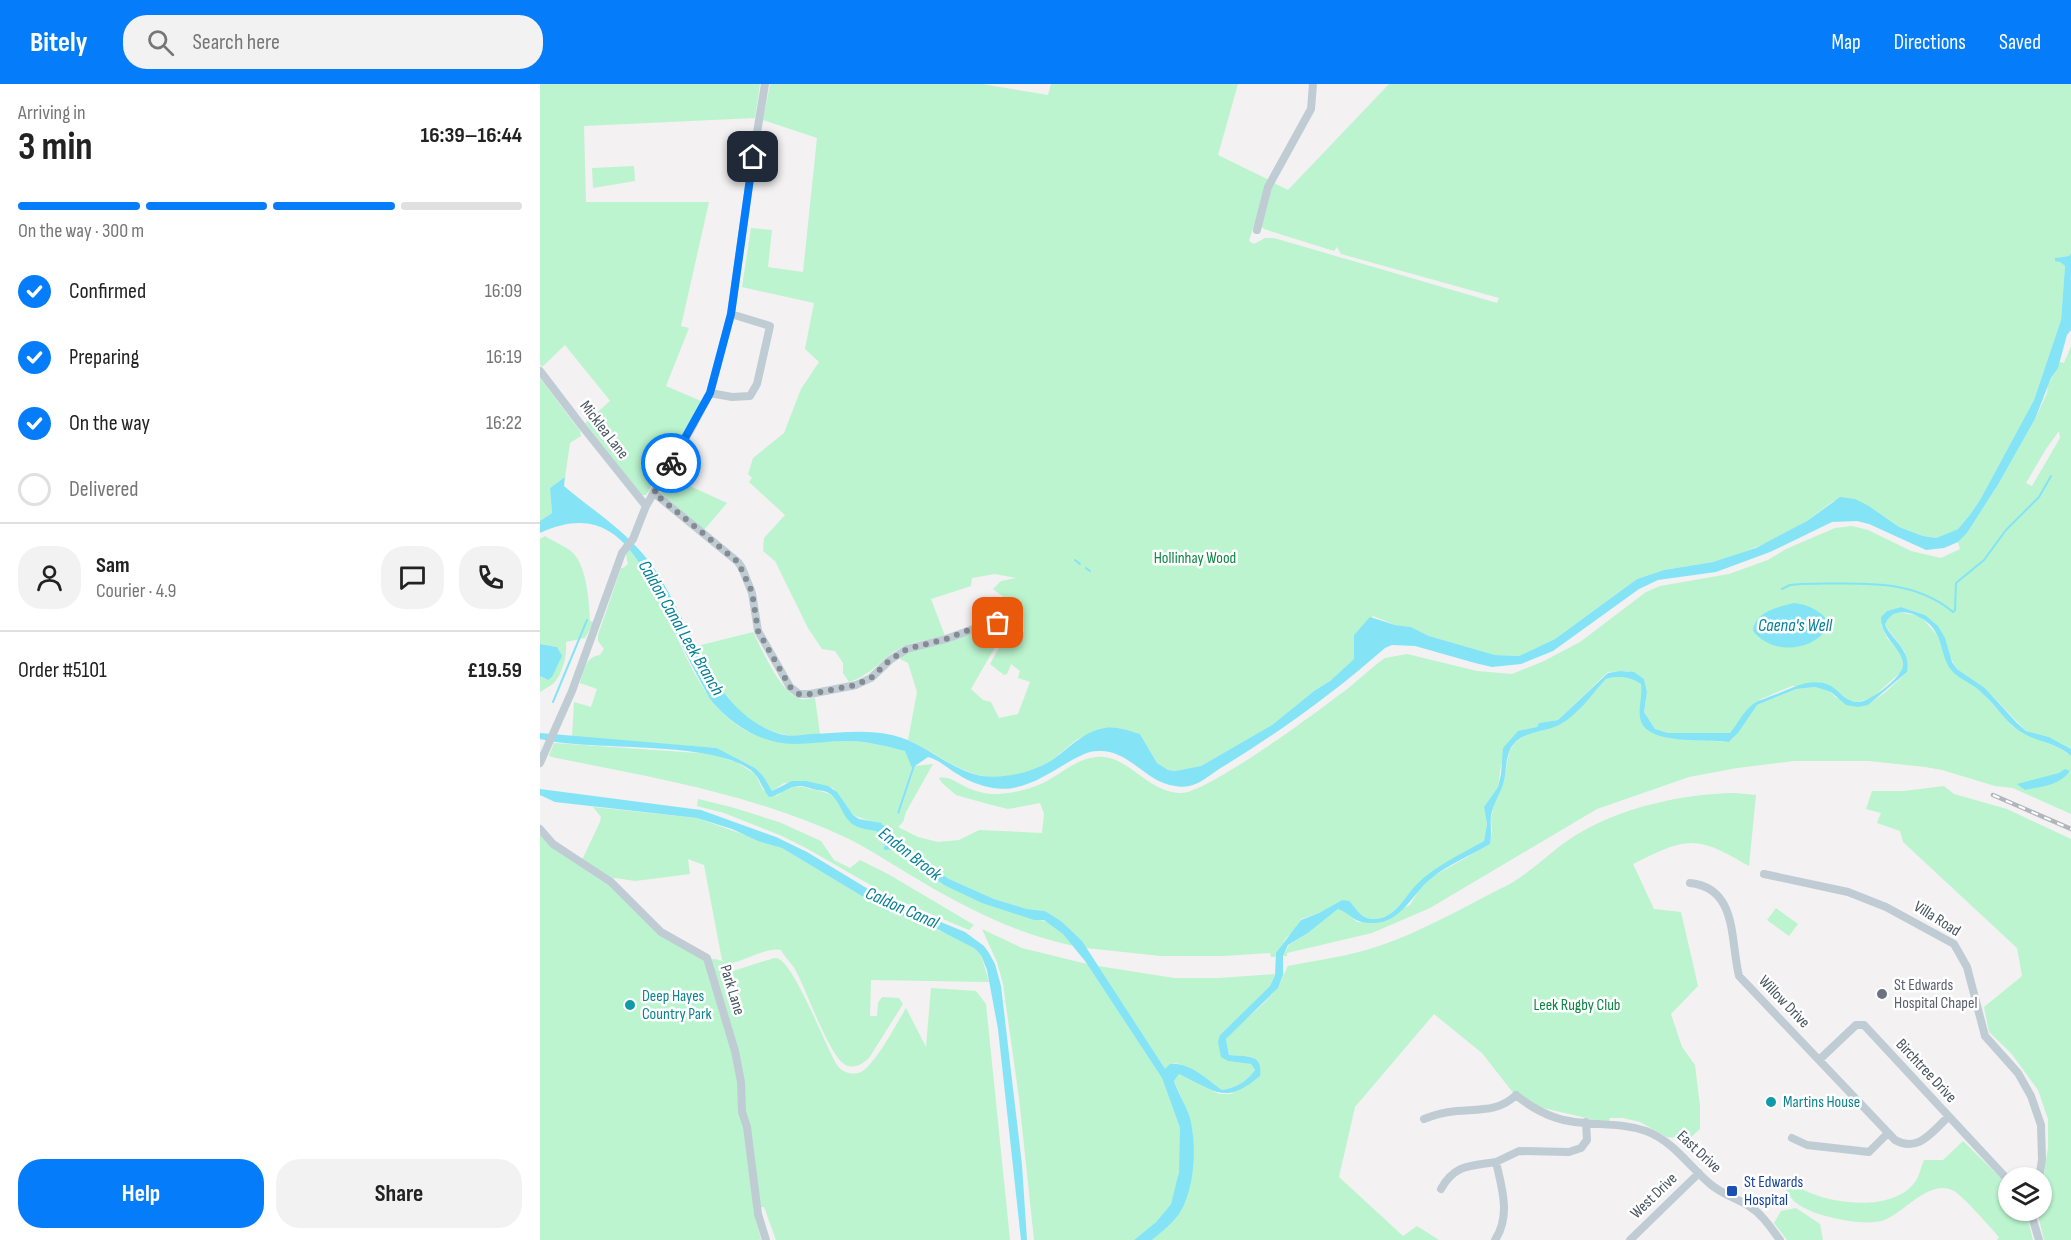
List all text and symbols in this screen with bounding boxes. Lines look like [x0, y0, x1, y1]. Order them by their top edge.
search box [123, 15, 543, 69]
text: Bitely [30, 26, 87, 59]
icon: search [144, 26, 177, 59]
text: Search here [192, 29, 280, 56]
text: Map [1831, 30, 1861, 55]
text: Directions [1894, 30, 1966, 55]
text: Saved [1999, 30, 2041, 55]
text: Arriving in [18, 101, 86, 125]
text: 16:39–16:44 [421, 122, 522, 149]
text: 3 min [18, 124, 93, 171]
pin [727, 131, 778, 182]
icon: home [736, 140, 769, 173]
text: On the way · 300 m [18, 219, 144, 243]
icon: check [18, 275, 51, 308]
text: Confirmed [69, 278, 146, 305]
text: 16:09 [485, 279, 522, 303]
icon: check [18, 341, 51, 374]
text: Preparing [69, 344, 139, 371]
text: 16:19 [487, 345, 522, 369]
street label: Micklea Lane [575, 397, 633, 463]
icon: check [18, 407, 51, 440]
text: On the way [69, 410, 150, 437]
text: 16:22 [486, 411, 522, 435]
courier [641, 433, 701, 493]
icon: bike [655, 447, 688, 480]
text: Delivered [69, 476, 138, 503]
button: person [18, 546, 81, 609]
button: chat [381, 546, 444, 609]
button: phone [459, 546, 522, 609]
park label: Hollinhay Wood [1154, 549, 1236, 568]
text: Sam [96, 552, 130, 579]
water label: Caldon Canal Leek Branch [634, 557, 728, 700]
text: Courier · 4.9 [96, 579, 176, 603]
pin [972, 597, 1023, 648]
icon: bag [981, 606, 1014, 639]
water label: Caena's Well [1758, 615, 1833, 636]
text: Order #5101 [18, 657, 107, 684]
text: £19.59 [467, 657, 522, 684]
water label: Endon Brook [874, 823, 947, 886]
water label: Caldon Canal [862, 883, 942, 934]
street label: Villa Road [1910, 897, 1964, 941]
street label: Park Lane [715, 963, 749, 1017]
street label: Willow Drive [1754, 972, 1814, 1032]
place label: St Edwards Hospital Chapel [1894, 976, 1977, 1013]
place label: Deep Hayes Country Park [642, 987, 712, 1024]
marker: St Edwards Hospital Chapel [1875, 987, 1889, 1001]
park label: Leek Rugby Club [1533, 996, 1621, 1015]
marker: Deep Hayes Country Park [623, 998, 637, 1012]
street label: Birchtree Drive [1892, 1035, 1960, 1107]
place label: Martins House [1783, 1093, 1860, 1112]
marker: Martins House [1764, 1095, 1778, 1109]
street label: East Drive [1673, 1127, 1725, 1177]
button: Help [18, 1159, 264, 1228]
button: Share [276, 1159, 522, 1228]
map controls [1998, 1167, 2052, 1221]
button: layers [1998, 1167, 2052, 1221]
street label: West Drive [1627, 1169, 1681, 1223]
place label: St Edwards Hospital [1744, 1173, 1803, 1210]
marker: St Edwards Hospital [1725, 1184, 1739, 1198]

